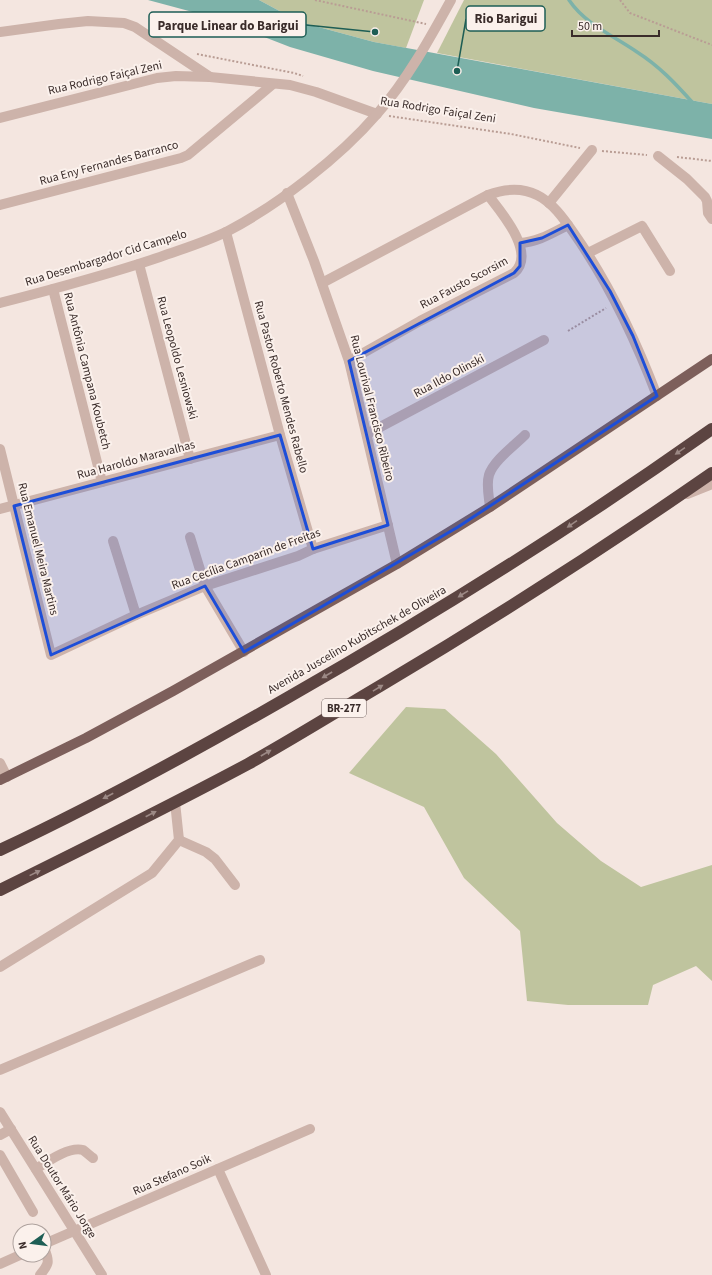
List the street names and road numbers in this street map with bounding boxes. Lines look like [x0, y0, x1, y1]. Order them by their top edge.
street label: Rua Rodrigo Faiçal Zeni [46, 57, 164, 99]
street label: Rua Rodrigo Faiçal Zeni [379, 92, 497, 128]
street label: Rua Eny Fernandes Barranco [38, 136, 180, 190]
street label: Rua Desembargador Cid Campelo [23, 225, 189, 291]
street label: Rua Fausto Scorsim [417, 253, 511, 313]
street label: Rua Antônia Campana Koubetch [59, 290, 115, 452]
street label: Rua Leopoldo Lesniowski [152, 294, 202, 422]
street label: Rua Pastor Roberto Mendes Rabello [250, 299, 312, 475]
street label: Rua Lourival Francisco Ribeiro [346, 333, 398, 483]
street label: Rua Ildo Olinski [411, 350, 487, 402]
street label: Rua Haroldo Maravalhas [75, 436, 197, 484]
street label: Rua Emanuel Meira Martins [13, 481, 63, 617]
street label: Rua Cecília Camparin de Freitas [169, 524, 323, 594]
street label: Avenida Juscelino Kubitschek de Oliveira [264, 582, 450, 698]
road number: BR-277 [322, 699, 366, 717]
street label: Rua Doutor Mário Jorge [23, 1132, 101, 1242]
street label: Rua Stefano Soik [130, 1150, 214, 1200]

